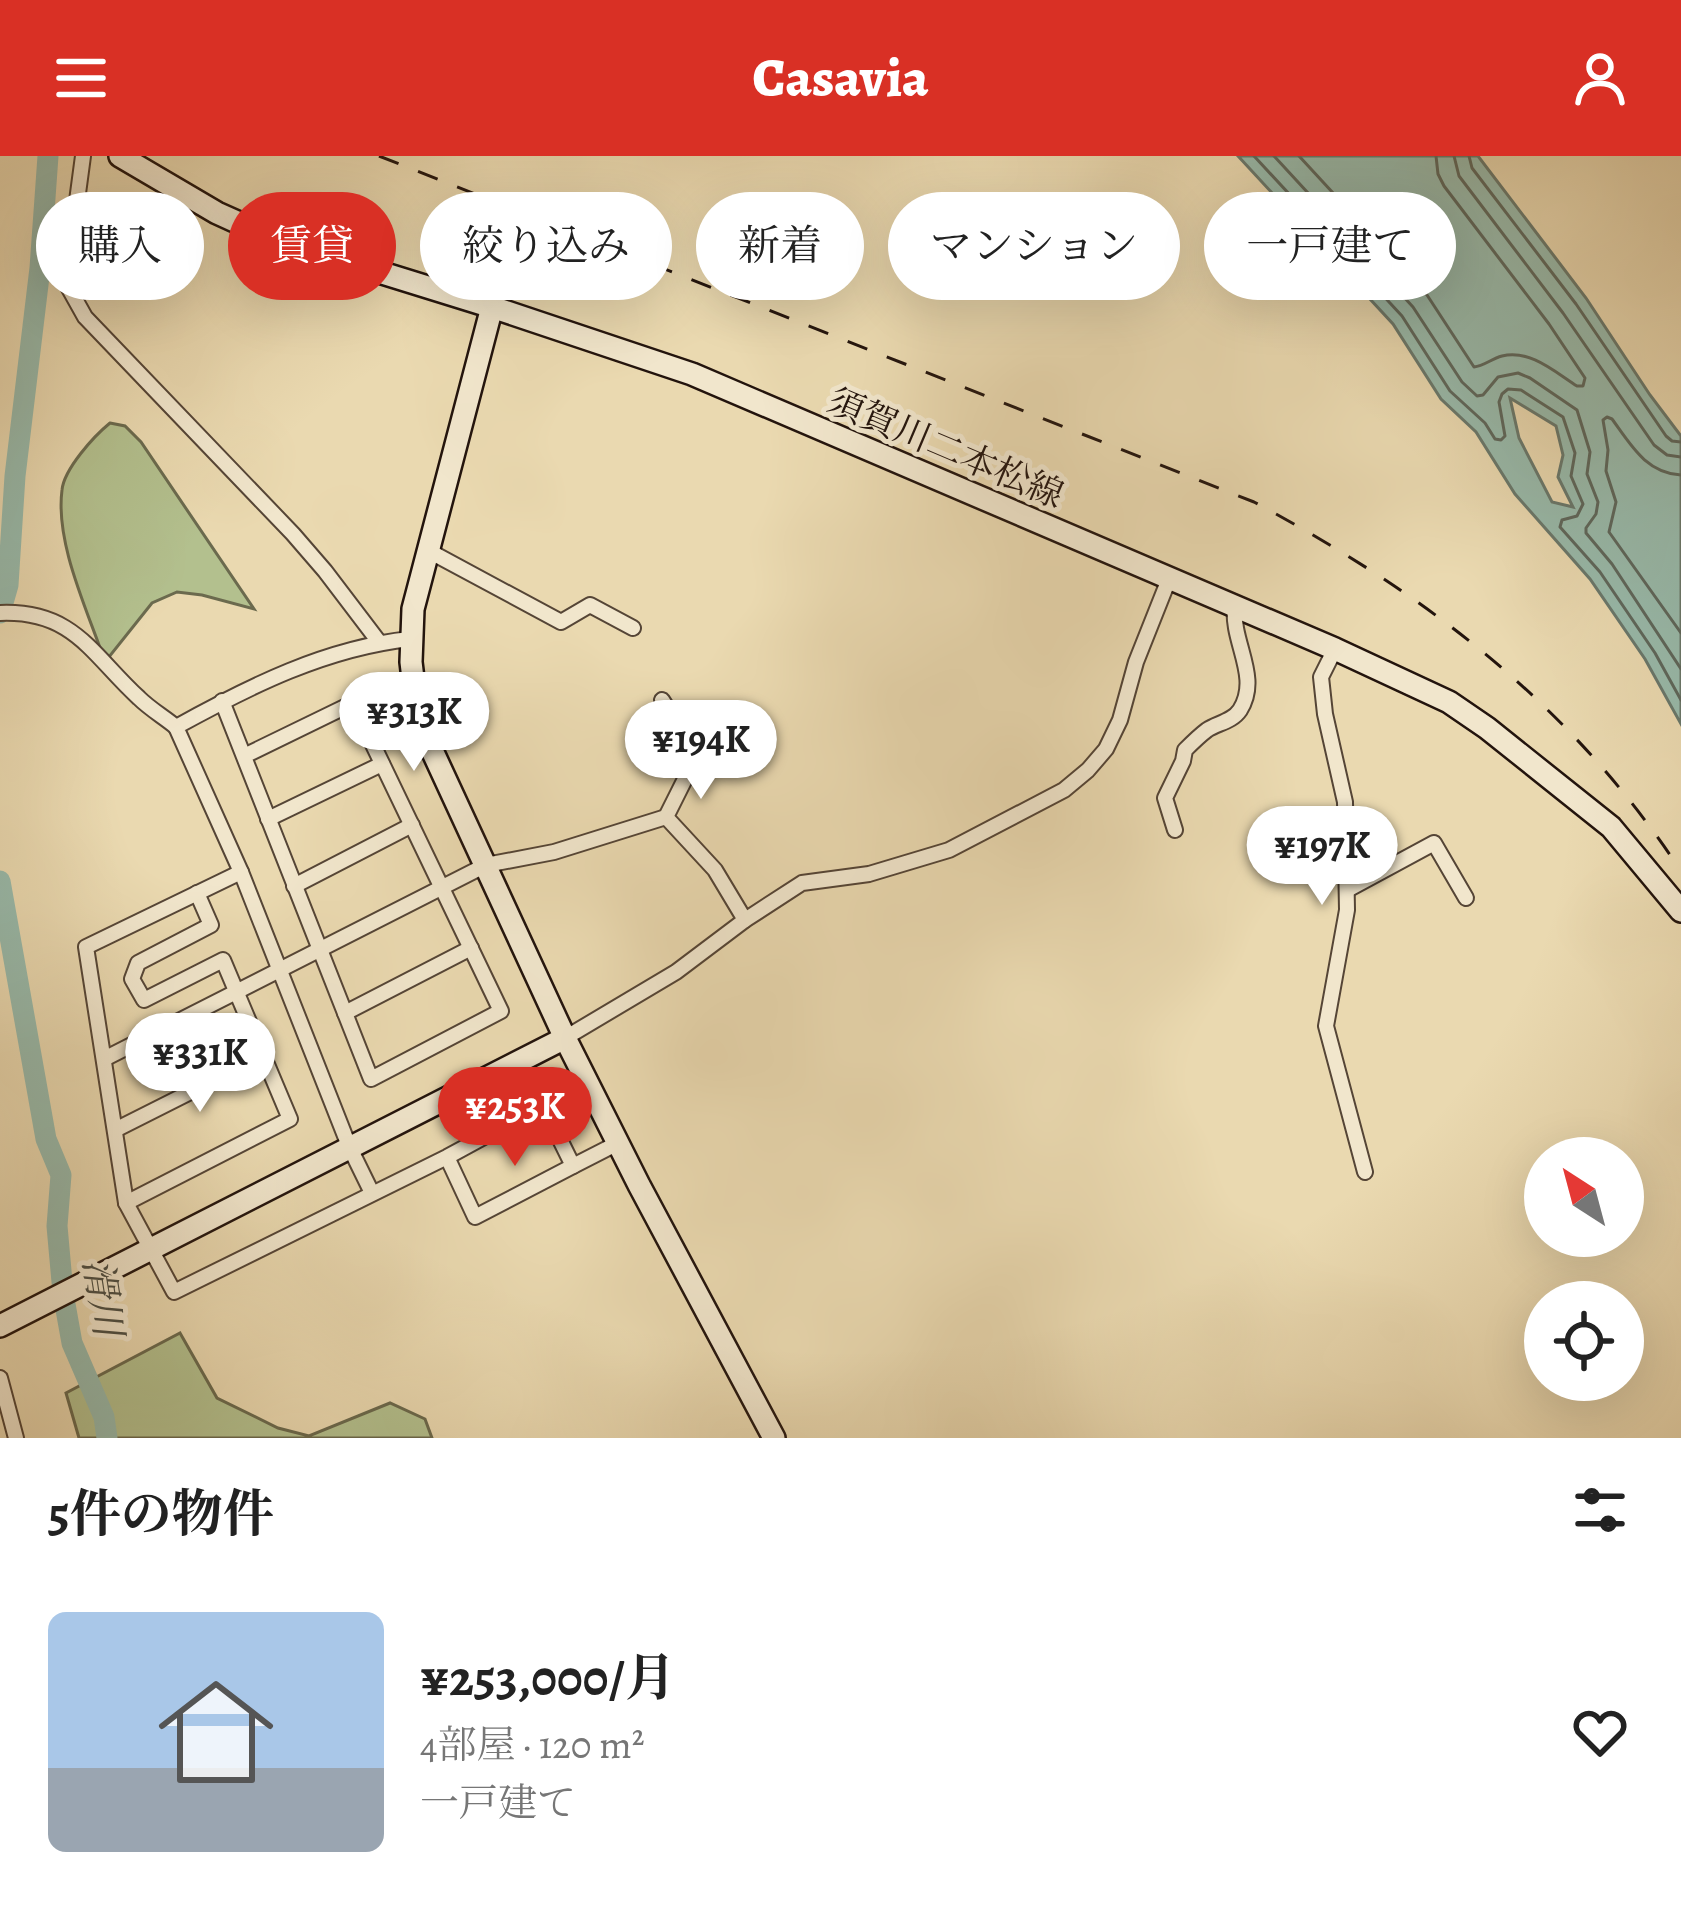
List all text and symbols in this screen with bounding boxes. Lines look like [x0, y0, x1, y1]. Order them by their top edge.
text: Casavia [752, 41, 929, 115]
icon: menu [48, 45, 114, 111]
icon: person [1567, 45, 1633, 111]
chip: 購入 [36, 192, 204, 300]
chip: 賃貸 [228, 192, 396, 300]
chip: 絞り込み [420, 192, 672, 300]
chip: 新着 [696, 192, 864, 300]
chip: マンション [888, 192, 1180, 300]
chip: 一戸建て [1204, 192, 1456, 300]
street label: 須賀川二本松線 [820, 376, 1071, 519]
pin: ¥313K [330, 672, 498, 774]
text: ¥313K [366, 684, 462, 737]
pin: ¥194K [617, 700, 785, 802]
text: ¥194K [652, 712, 750, 765]
pin: ¥197K [1238, 806, 1406, 908]
text: ¥197K [1274, 818, 1370, 871]
pin: ¥331K [116, 1013, 284, 1115]
text: ¥331K [152, 1025, 248, 1078]
pin: ¥253K [431, 1067, 599, 1169]
text: ¥253K [465, 1079, 565, 1132]
north arrow [1524, 1137, 1644, 1257]
map controls [1524, 1137, 1644, 1401]
water label: 滑川 [71, 1254, 136, 1344]
button: locate [1524, 1281, 1644, 1401]
icon: filters [1567, 1477, 1633, 1543]
text: 5件の物件 [48, 1479, 274, 1549]
text: ¥253,000/月 [420, 1643, 676, 1713]
icon: home [144, 1660, 288, 1804]
icon: heart [1567, 1699, 1633, 1765]
text: 4部屋 · 120 m² [420, 1718, 644, 1771]
text: 一戸建て [420, 1776, 576, 1829]

